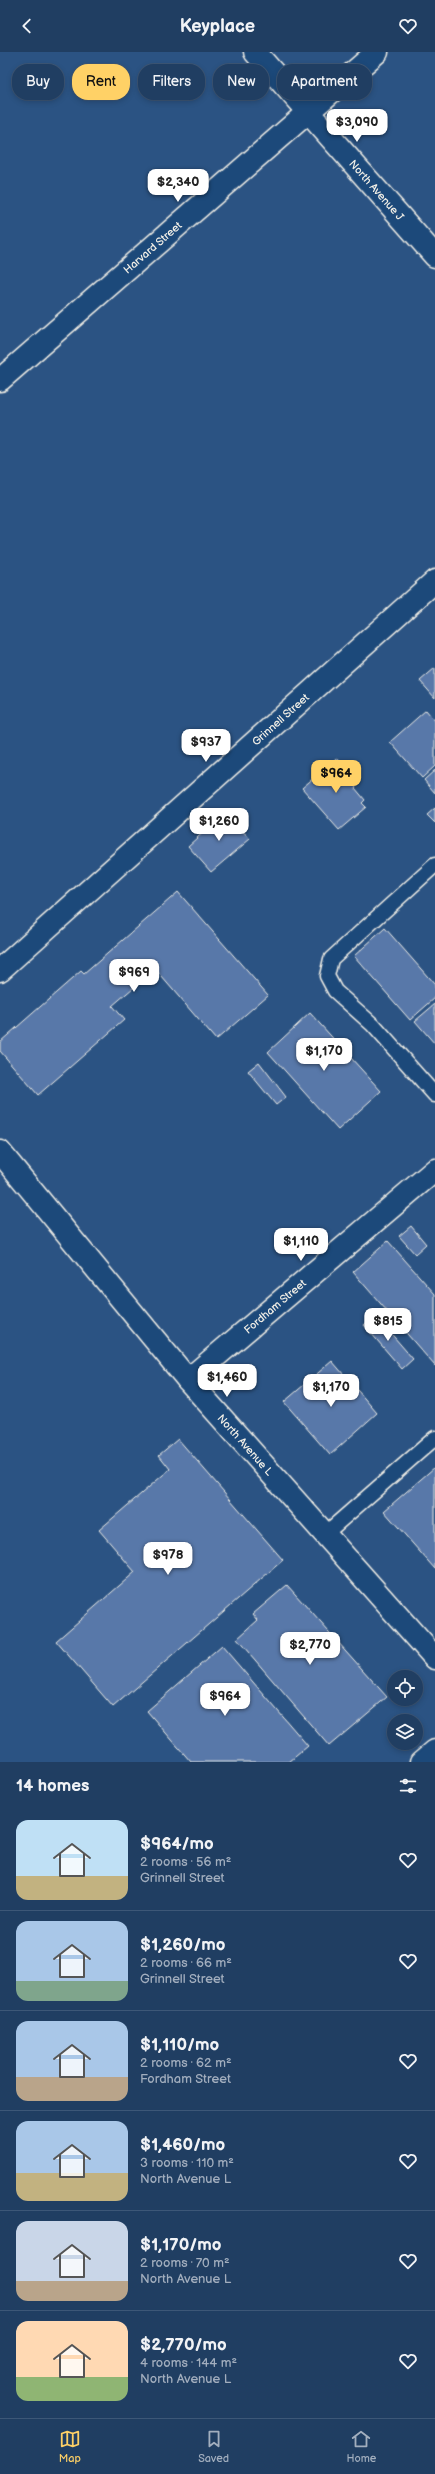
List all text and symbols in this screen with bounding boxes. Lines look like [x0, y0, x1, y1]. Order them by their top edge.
icon: back [16, 15, 38, 37]
icon: heart [397, 15, 419, 37]
text: Keyplace [180, 16, 255, 37]
chip: Buy [12, 64, 64, 100]
chip: Rent [72, 64, 130, 100]
chip: Filters [138, 64, 205, 100]
chip: New [213, 64, 269, 100]
chip: Apartment [277, 64, 372, 100]
pin: $3,090 [324, 109, 390, 143]
text: $3,090 [336, 114, 378, 130]
street label: North Avenue J [347, 157, 407, 223]
pin: $2,340 [145, 169, 211, 203]
text: $2,340 [157, 174, 199, 190]
street label: Harvard Street [121, 218, 185, 276]
street label: Grinnell Street [249, 690, 312, 748]
pin: $937 [182, 729, 230, 763]
text: $937 [191, 734, 221, 750]
pin: $964 [312, 760, 360, 794]
text: $964 [320, 765, 352, 781]
pin: $1,260 [186, 808, 252, 842]
text: $1,260 [199, 813, 239, 829]
pin: $969 [110, 959, 158, 993]
text: $969 [118, 964, 150, 980]
pin: $1,170 [291, 1038, 357, 1072]
text: $1,170 [305, 1043, 343, 1059]
pin: $1,110 [268, 1228, 334, 1262]
text: $1,110 [283, 1233, 319, 1249]
street label: Fordham Street [241, 1276, 309, 1336]
pin: $815 [364, 1308, 412, 1342]
text: $815 [373, 1313, 403, 1329]
pin: $1,460 [194, 1364, 260, 1398]
text: $1,460 [207, 1369, 247, 1385]
pin: $1,170 [298, 1374, 364, 1408]
text: $1,170 [312, 1379, 350, 1395]
street label: North Avenue L [215, 1411, 276, 1478]
pin: $978 [144, 1542, 192, 1576]
text: $978 [152, 1547, 184, 1563]
pin: $2,770 [277, 1632, 343, 1666]
text: $2,770 [289, 1637, 331, 1653]
map controls [387, 1670, 423, 1750]
button: locate [387, 1670, 423, 1706]
pin: $964 [201, 1683, 249, 1717]
text: $964 [209, 1688, 241, 1704]
button: layers [387, 1714, 423, 1750]
icon: filters [397, 1775, 419, 1797]
text: 14 homes [16, 1776, 89, 1796]
text: $964/mo [140, 1834, 214, 1854]
icon: home [48, 1836, 96, 1884]
icon: heart [397, 1849, 419, 1871]
text: 2 rooms · 56 m² [140, 1854, 231, 1870]
text: Grinnell Street [140, 1870, 225, 1886]
text: $1,260/mo [140, 1935, 225, 1955]
icon: home [48, 1937, 96, 1985]
icon: heart [397, 1950, 419, 1972]
text: 2 rooms · 66 m² [140, 1955, 232, 1971]
text: Grinnell Street [140, 1971, 225, 1987]
text: $1,110/mo [140, 2035, 219, 2055]
icon: home [48, 2037, 96, 2085]
icon: heart [397, 2050, 419, 2072]
text: 2 rooms · 62 m² [140, 2055, 232, 2071]
text: Fordham Street [140, 2071, 231, 2087]
text: $1,460/mo [140, 2135, 225, 2155]
icon: home [48, 2137, 96, 2185]
icon: heart [397, 2150, 419, 2172]
text: 3 rooms · 110 m² [140, 2155, 234, 2171]
text: North Avenue L [140, 2171, 231, 2187]
text: $1,170/mo [140, 2235, 221, 2255]
icon: home [48, 2237, 96, 2285]
icon: heart [397, 2250, 419, 2272]
text: 2 rooms · 70 m² [140, 2255, 230, 2271]
text: North Avenue L [140, 2271, 231, 2287]
text: $2,770/mo [140, 2335, 227, 2355]
icon: home [48, 2337, 96, 2385]
icon: heart [397, 2350, 419, 2372]
text: 4 rooms · 144 m² [140, 2355, 237, 2371]
text: North Avenue L [140, 2371, 231, 2387]
tab: Map [59, 2428, 81, 2465]
tab: Saved [198, 2428, 229, 2465]
tab: Home [346, 2428, 376, 2465]

